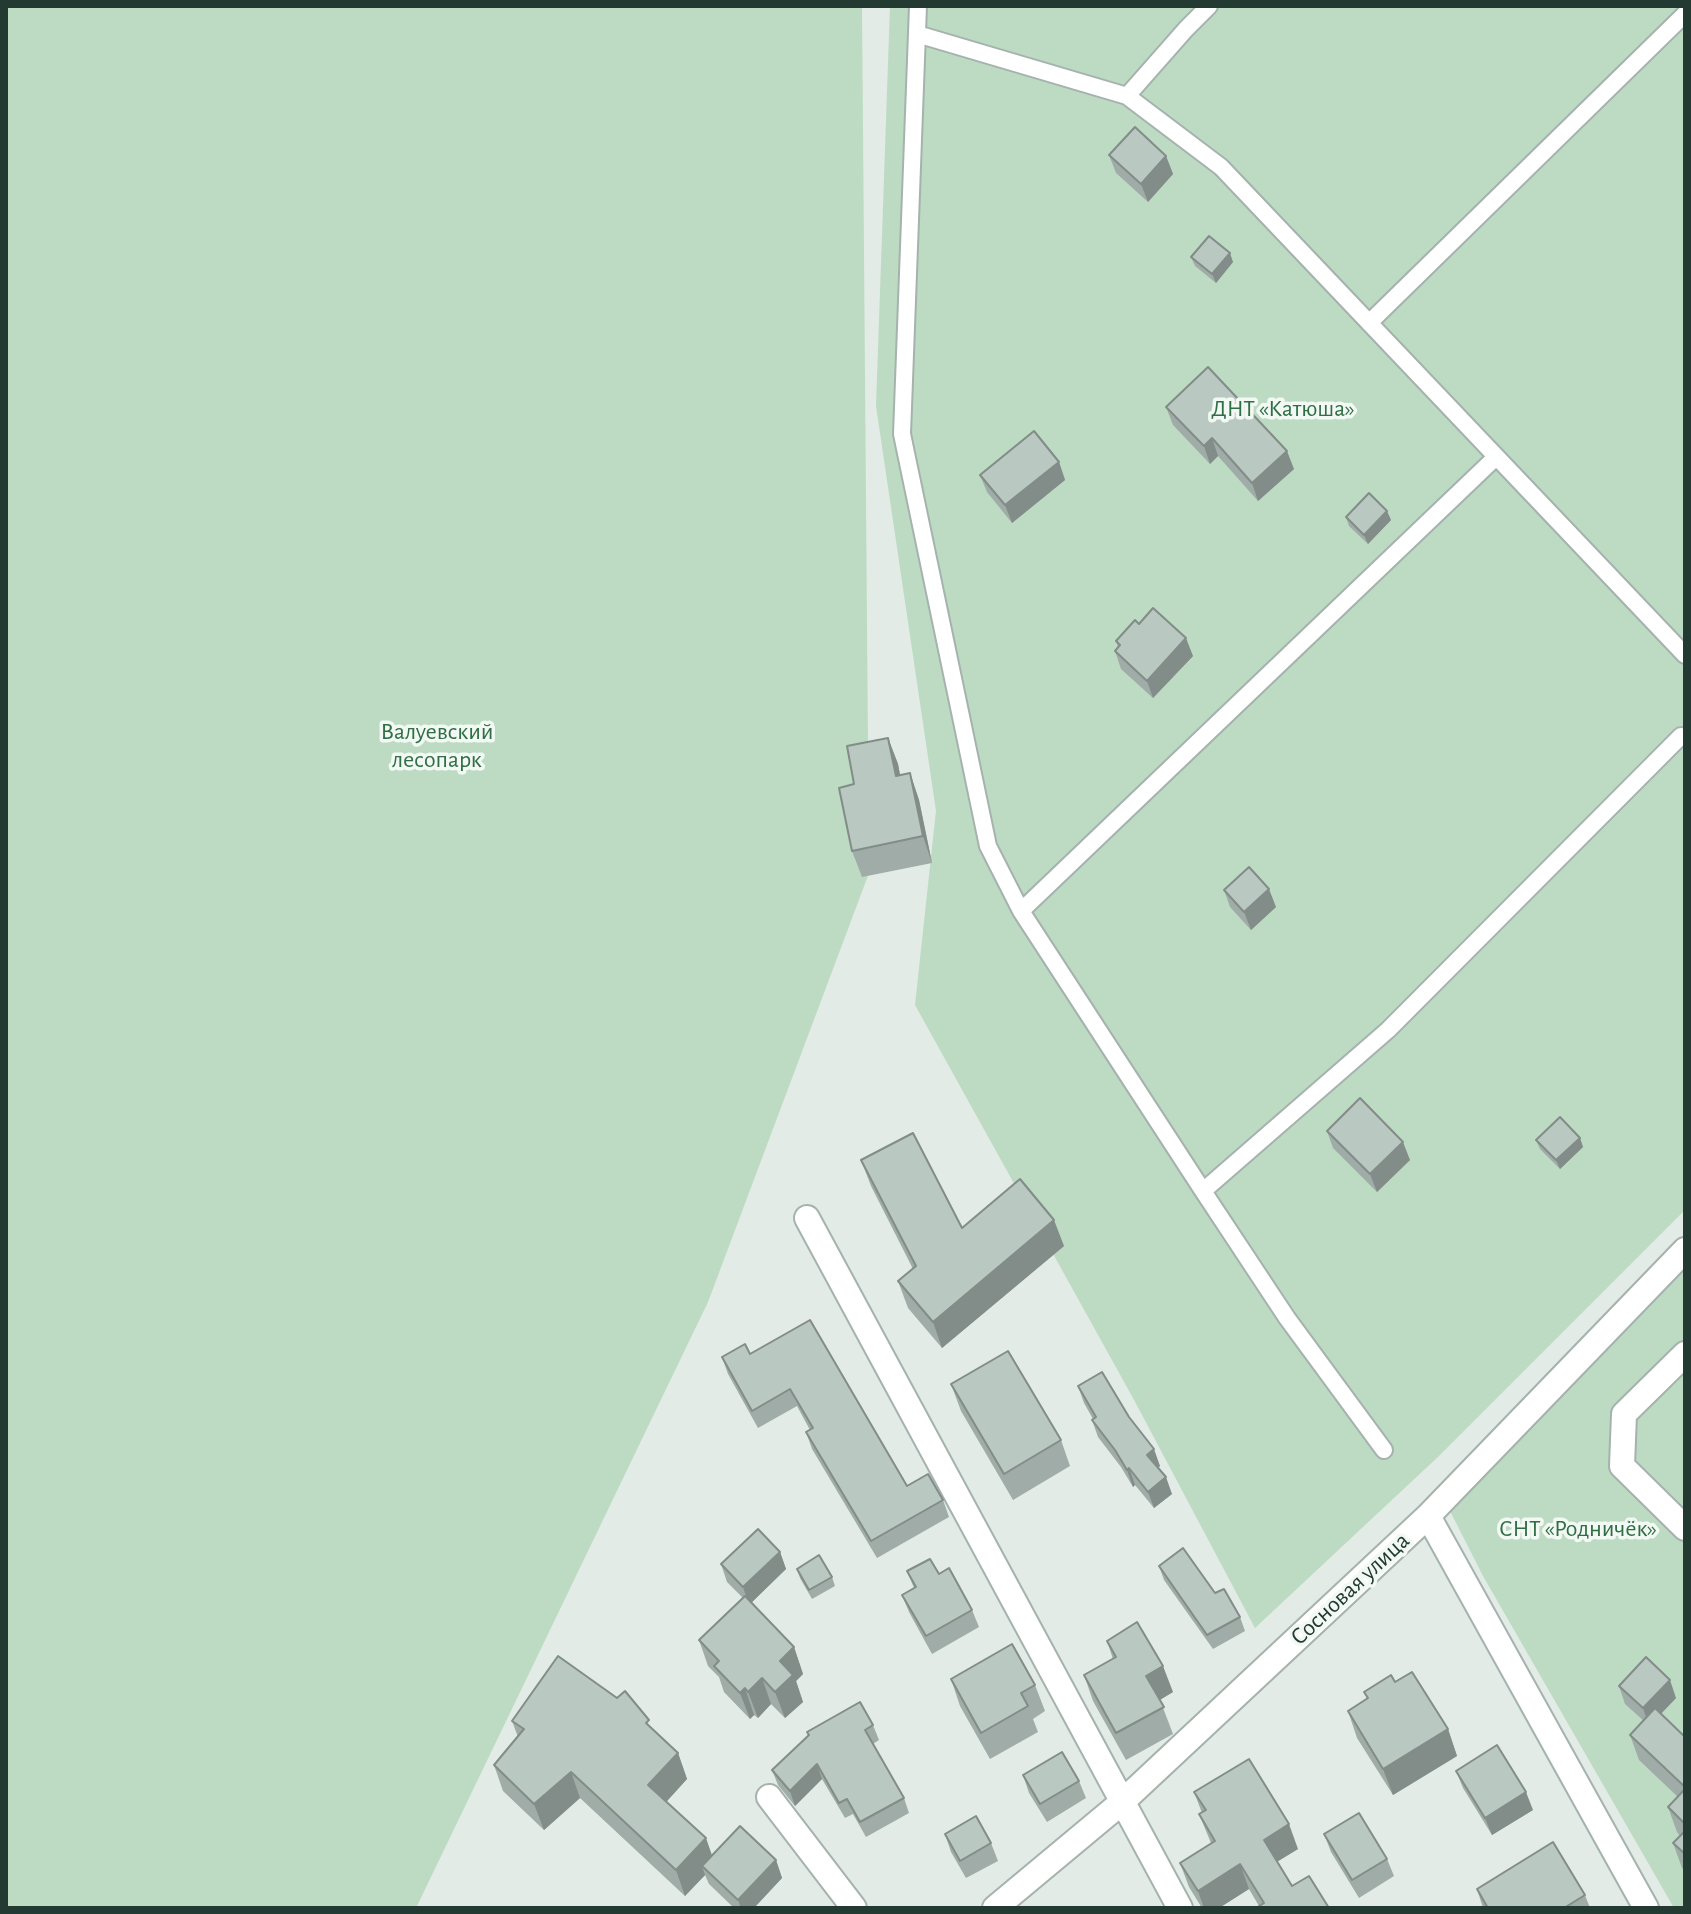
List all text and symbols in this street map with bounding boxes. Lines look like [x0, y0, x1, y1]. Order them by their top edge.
park label: ДНТ «Катюша» [1211, 395, 1355, 423]
park label: Валуевский лесопарк [380, 718, 494, 774]
park label: СНТ «Родничёк» [1499, 1515, 1657, 1543]
street label: Сосновая улица [1284, 1526, 1416, 1652]

